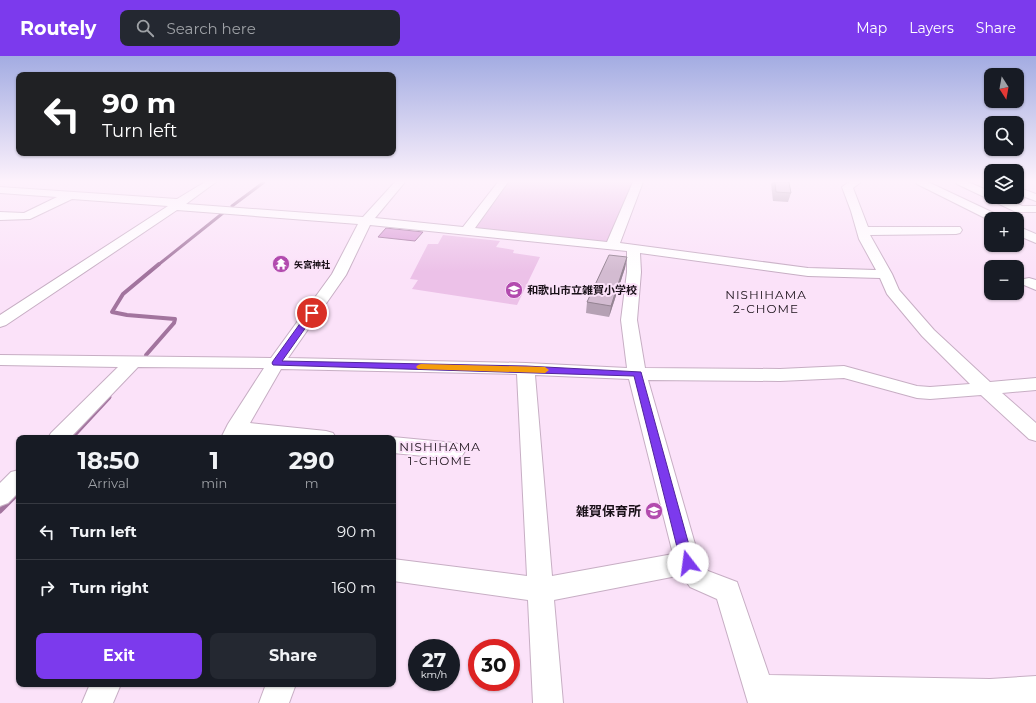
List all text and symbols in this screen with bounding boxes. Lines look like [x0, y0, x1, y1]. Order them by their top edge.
search box [120, 10, 400, 46]
text: Routely [20, 17, 96, 40]
icon: search [134, 17, 156, 39]
text: Search here [166, 19, 256, 38]
text: Map [856, 19, 887, 37]
text: Layers [909, 19, 954, 37]
text: Share [976, 19, 1016, 37]
north arrow [984, 68, 1024, 108]
map controls [984, 68, 1024, 300]
text: 90 m [102, 86, 176, 120]
icon: left [36, 88, 88, 140]
button: search [984, 116, 1024, 156]
text: Turn left [102, 120, 177, 142]
button: layers [984, 164, 1024, 204]
button: + [984, 212, 1024, 252]
temple icon: 矢宮神社 [271, 254, 291, 274]
place label: 矢宮神社 [294, 259, 330, 270]
button: − [984, 260, 1024, 300]
school or university icon: 和歌山市立雑賀小学校 [504, 280, 524, 300]
place label: 和歌山市立雑賀小学校 [527, 283, 637, 297]
district label: NISHIHAMA 2-CHOME [725, 287, 807, 316]
pin [295, 296, 329, 330]
icon: arrive [301, 302, 323, 324]
district label: NISHIHAMA 1-CHOME [399, 439, 481, 468]
text: 18:50 [78, 446, 140, 475]
text: 1 [209, 446, 219, 475]
text: 290 [289, 446, 334, 475]
text: Arrival [88, 475, 129, 491]
text: min [201, 475, 227, 491]
text: m [305, 475, 318, 491]
school or university icon: 雑賀保育所 [644, 501, 664, 521]
place label: 雑賀保育所 [576, 503, 641, 519]
icon: left [36, 521, 58, 543]
text: Turn left [70, 522, 137, 541]
text: 90 m [337, 522, 376, 541]
position arrow [667, 542, 709, 584]
icon: right [36, 577, 58, 599]
text: Turn right [70, 578, 149, 597]
text: 160 m [332, 578, 376, 597]
button: Exit [36, 633, 202, 679]
button: Share [210, 633, 376, 679]
speed limit sign: 30 [468, 639, 520, 691]
text: 27 [422, 648, 446, 672]
text: km/h [421, 668, 447, 681]

